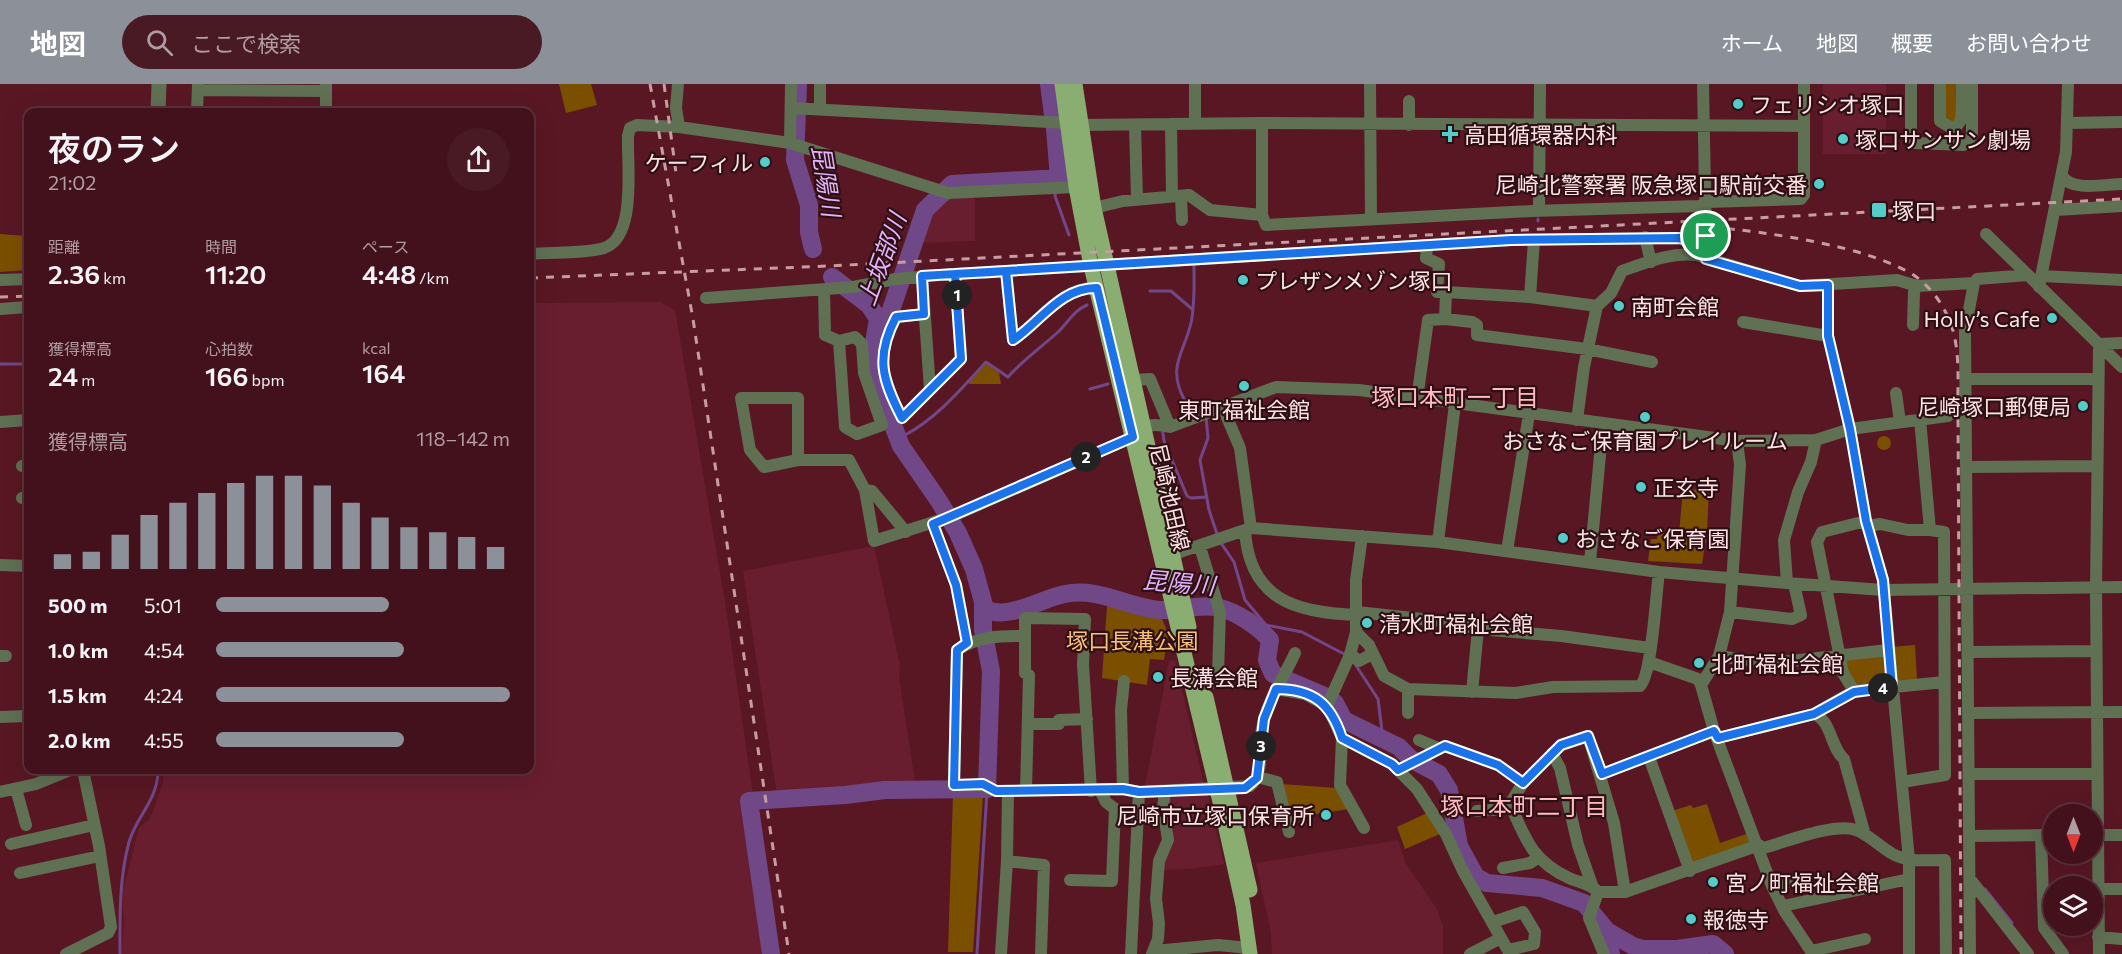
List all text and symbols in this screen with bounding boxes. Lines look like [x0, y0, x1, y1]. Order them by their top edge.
search box [122, 15, 542, 69]
text: 地図 [30, 26, 86, 60]
icon: search [143, 26, 176, 59]
text: ここで検索 [191, 30, 301, 57]
text: ホーム [1721, 30, 1783, 55]
text: 地図 [1816, 30, 1858, 55]
text: 概要 [1891, 30, 1933, 55]
text: お問い合わせ [1966, 30, 2092, 55]
place label: フェリシオ塚口 [1750, 91, 1904, 118]
marker: フェリシオ塚口 [1731, 97, 1745, 111]
place label: 高田循環器内科 [1464, 121, 1618, 148]
marker: 高田循環器内科 [1441, 125, 1459, 143]
place label: 塚口サンサン劇場 [1855, 126, 2031, 153]
text: 夜のラン [48, 127, 180, 168]
button: share [447, 128, 510, 191]
marker: 塚口サンサン劇場 [1836, 132, 1850, 146]
water label: 昆陽川 [807, 143, 847, 222]
place label: ケーフィル [645, 149, 753, 176]
marker: ケーフィル [758, 155, 772, 169]
text: 21:02 [48, 170, 96, 194]
place label: 尼崎北警察署 阪急塚口駅前交番 [1495, 171, 1807, 198]
marker: 尼崎北警察署 阪急塚口駅前交番 [1812, 177, 1826, 191]
place label: 塚口 [1892, 197, 1936, 224]
marker: 塚口 [1870, 201, 1888, 219]
water label: 上坂部川 [851, 206, 912, 309]
pin [1680, 210, 1731, 261]
icon: arrive [1689, 219, 1722, 252]
text: 距離 [48, 237, 80, 256]
text: 時間 [205, 237, 237, 256]
text: ペース [362, 237, 409, 256]
text: 2.36 [48, 258, 100, 289]
text: 11:20 [205, 258, 266, 289]
text: 4:48 [362, 258, 416, 289]
place label: プレザンメゾン塚口 [1255, 267, 1452, 294]
text: km [100, 268, 126, 287]
text: /km [416, 268, 449, 287]
marker: プレザンメゾン塚口 [1236, 273, 1250, 287]
pin: 1 [942, 280, 972, 310]
text: 1 [953, 285, 961, 304]
place label: 南町会館 [1631, 293, 1719, 320]
marker: 南町会館 [1612, 299, 1626, 313]
place label: Holly’s Cafe [1924, 305, 2040, 332]
marker: Holly’s Cafe [2045, 311, 2059, 325]
text: kcal [362, 338, 391, 357]
text: 獲得標高 [48, 339, 112, 358]
text: 心拍数 [205, 339, 253, 358]
text: 164 [362, 357, 405, 388]
text: 24 [48, 360, 78, 391]
text: 166 [205, 360, 248, 391]
text: m [78, 370, 95, 389]
text: bpm [248, 370, 284, 389]
marker: 東町福祉会館 [1237, 379, 1251, 393]
district label: 塚口本町一丁目 [1371, 382, 1539, 411]
place label: 尼崎塚口郵便局 [1917, 393, 2071, 420]
place label: 東町福祉会館 [1178, 396, 1310, 423]
marker: 尼崎塚口郵便局 [2076, 399, 2090, 413]
marker: おさなご保育園プレイルーム [1638, 410, 1652, 424]
text: 118–142 m [416, 426, 510, 450]
place label: おさなご保育園プレイルーム [1502, 427, 1788, 454]
text: 獲得標高 [48, 429, 128, 453]
street label: 尼崎池田線 [1144, 440, 1196, 554]
pin: 2 [1071, 442, 1101, 472]
text: 2 [1081, 447, 1091, 466]
place label: 正玄寺 [1653, 474, 1719, 501]
marker: 正玄寺 [1634, 480, 1648, 494]
place label: おさなご保育園 [1575, 525, 1729, 552]
marker: おさなご保育園 [1556, 531, 1570, 545]
water label: 昆陽川 [1142, 564, 1219, 600]
text: 500 m [48, 593, 108, 617]
text: 5:01 [144, 593, 182, 617]
place label: 清水町福祉会館 [1379, 610, 1533, 637]
marker: 清水町福祉会館 [1360, 616, 1374, 630]
park label: 塚口長溝公園 [1066, 627, 1198, 654]
text: 1.0 km [48, 638, 108, 662]
text: 4:54 [144, 638, 184, 662]
place label: 北町福祉会館 [1711, 650, 1843, 677]
marker: 北町福祉会館 [1692, 656, 1706, 670]
place label: 長溝会館 [1170, 664, 1258, 691]
marker: 長溝会館 [1151, 670, 1165, 684]
pin: 4 [1868, 673, 1898, 703]
text: 4 [1878, 678, 1888, 697]
text: 1.5 km [48, 683, 107, 707]
text: 4:24 [144, 683, 183, 707]
text: 2.0 km [48, 728, 110, 752]
text: 4:55 [144, 728, 184, 752]
pin: 3 [1246, 731, 1276, 761]
text: 3 [1256, 736, 1266, 755]
district label: 塚口本町二丁目 [1440, 791, 1608, 820]
place label: 尼崎市立塚口保育所 [1116, 802, 1314, 829]
north arrow [2043, 804, 2103, 864]
map controls [2043, 804, 2103, 936]
marker: 尼崎市立塚口保育所 [1319, 808, 1333, 822]
place label: 宮ノ町福祉会館 [1725, 869, 1879, 896]
marker: 宮ノ町福祉会館 [1706, 875, 1720, 889]
button: layers [2043, 876, 2103, 936]
place label: 報徳寺 [1703, 906, 1769, 933]
marker: 報徳寺 [1684, 912, 1698, 926]

